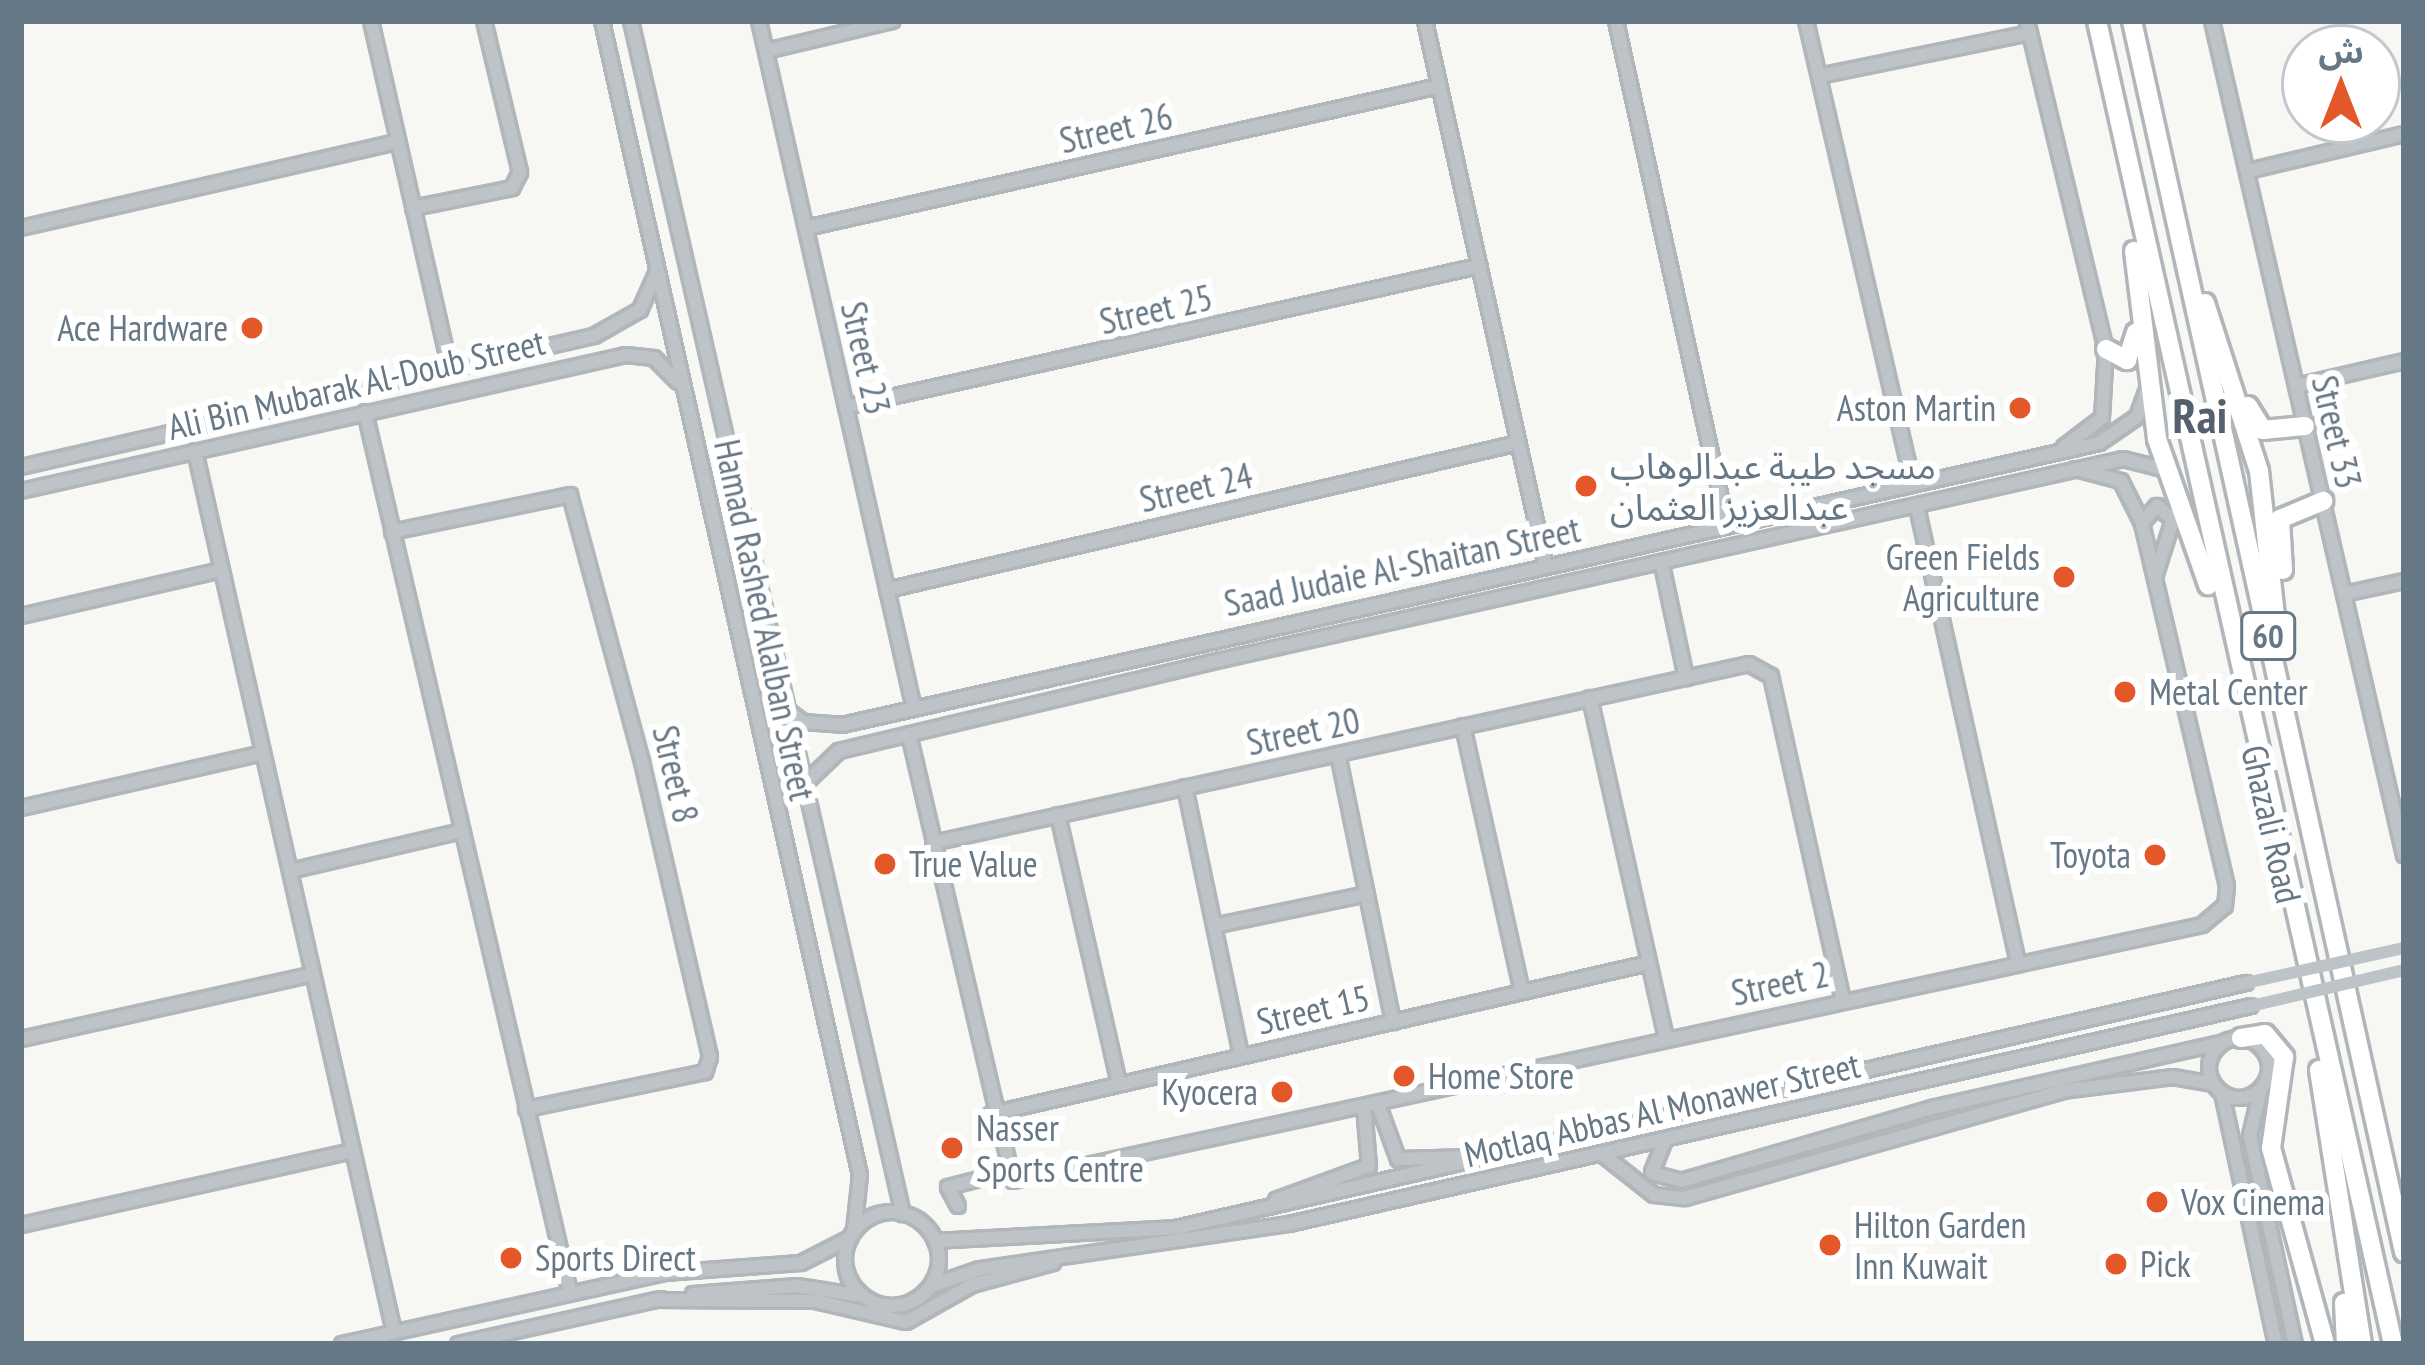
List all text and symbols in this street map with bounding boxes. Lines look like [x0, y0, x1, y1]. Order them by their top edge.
north arrow [2281, 24, 2401, 144]
text: ش [2318, 29, 2364, 72]
street label: Street 26 [1055, 94, 1177, 162]
street label: Street 25 [1095, 275, 1217, 343]
street label: Street 23 [832, 297, 900, 419]
place label: Ace Hardware [57, 306, 228, 350]
marker: Ace Hardware [239, 315, 265, 341]
street label: Ali Bin Mubarak Al-Doub Street [162, 319, 550, 449]
street label: Street 33 [2303, 371, 2371, 493]
place label: Aston Martin [1837, 386, 1996, 430]
district label: Rai [2173, 387, 2227, 445]
marker: Aston Martin [2007, 395, 2033, 421]
street label: Hamad Rashed Alalban Street [706, 435, 824, 805]
place label: مسجد طيبة عبدالوهاب عبدالعزيز العثمان [1610, 443, 1936, 528]
street label: Street 24 [1135, 453, 1257, 521]
marker: مسجد طيبة عبدالوهاب عبدالعزيز العثمان [1573, 473, 1599, 499]
street label: Saad Judaie Al-Shaitan Street [1220, 507, 1584, 625]
place label: Green Fields Agriculture [1886, 534, 2040, 619]
marker: Green Fields Agriculture [2051, 564, 2077, 590]
road number: 60 [2238, 609, 2298, 663]
place label: Metal Center [2149, 670, 2308, 714]
marker: Metal Center [2112, 679, 2138, 705]
street label: Street 20 [1242, 698, 1364, 764]
street label: Street 8 [644, 721, 708, 827]
street label: Ghazali Road [2233, 741, 2311, 907]
place label: Toyota [2050, 833, 2131, 877]
place label: True Value [909, 842, 1038, 886]
marker: Toyota [2142, 842, 2168, 868]
marker: True Value [872, 851, 898, 877]
street label: Street 2 [1727, 952, 1833, 1014]
street label: Street 15 [1252, 975, 1374, 1043]
street label: Motlaq Abbas Al Monawer Street [1459, 1042, 1865, 1176]
place label: Home Store [1428, 1054, 1574, 1098]
marker: Home Store [1391, 1063, 1417, 1089]
place label: Kyocera [1161, 1070, 1258, 1114]
marker: Kyocera [1269, 1079, 1295, 1105]
place label: Nasser Sports Centre [976, 1105, 1144, 1190]
marker: Nasser Sports Centre [939, 1135, 965, 1161]
place label: Vox Cinema [2181, 1180, 2326, 1224]
marker: Vox Cinema [2144, 1189, 2170, 1215]
place label: Hilton Garden Inn Kuwait [1854, 1202, 2026, 1287]
marker: Hilton Garden Inn Kuwait [1817, 1232, 1843, 1258]
place label: Sports Direct [535, 1236, 696, 1280]
place label: Pick [2140, 1242, 2191, 1286]
marker: Sports Direct [498, 1245, 524, 1271]
marker: Pick [2103, 1251, 2129, 1277]

